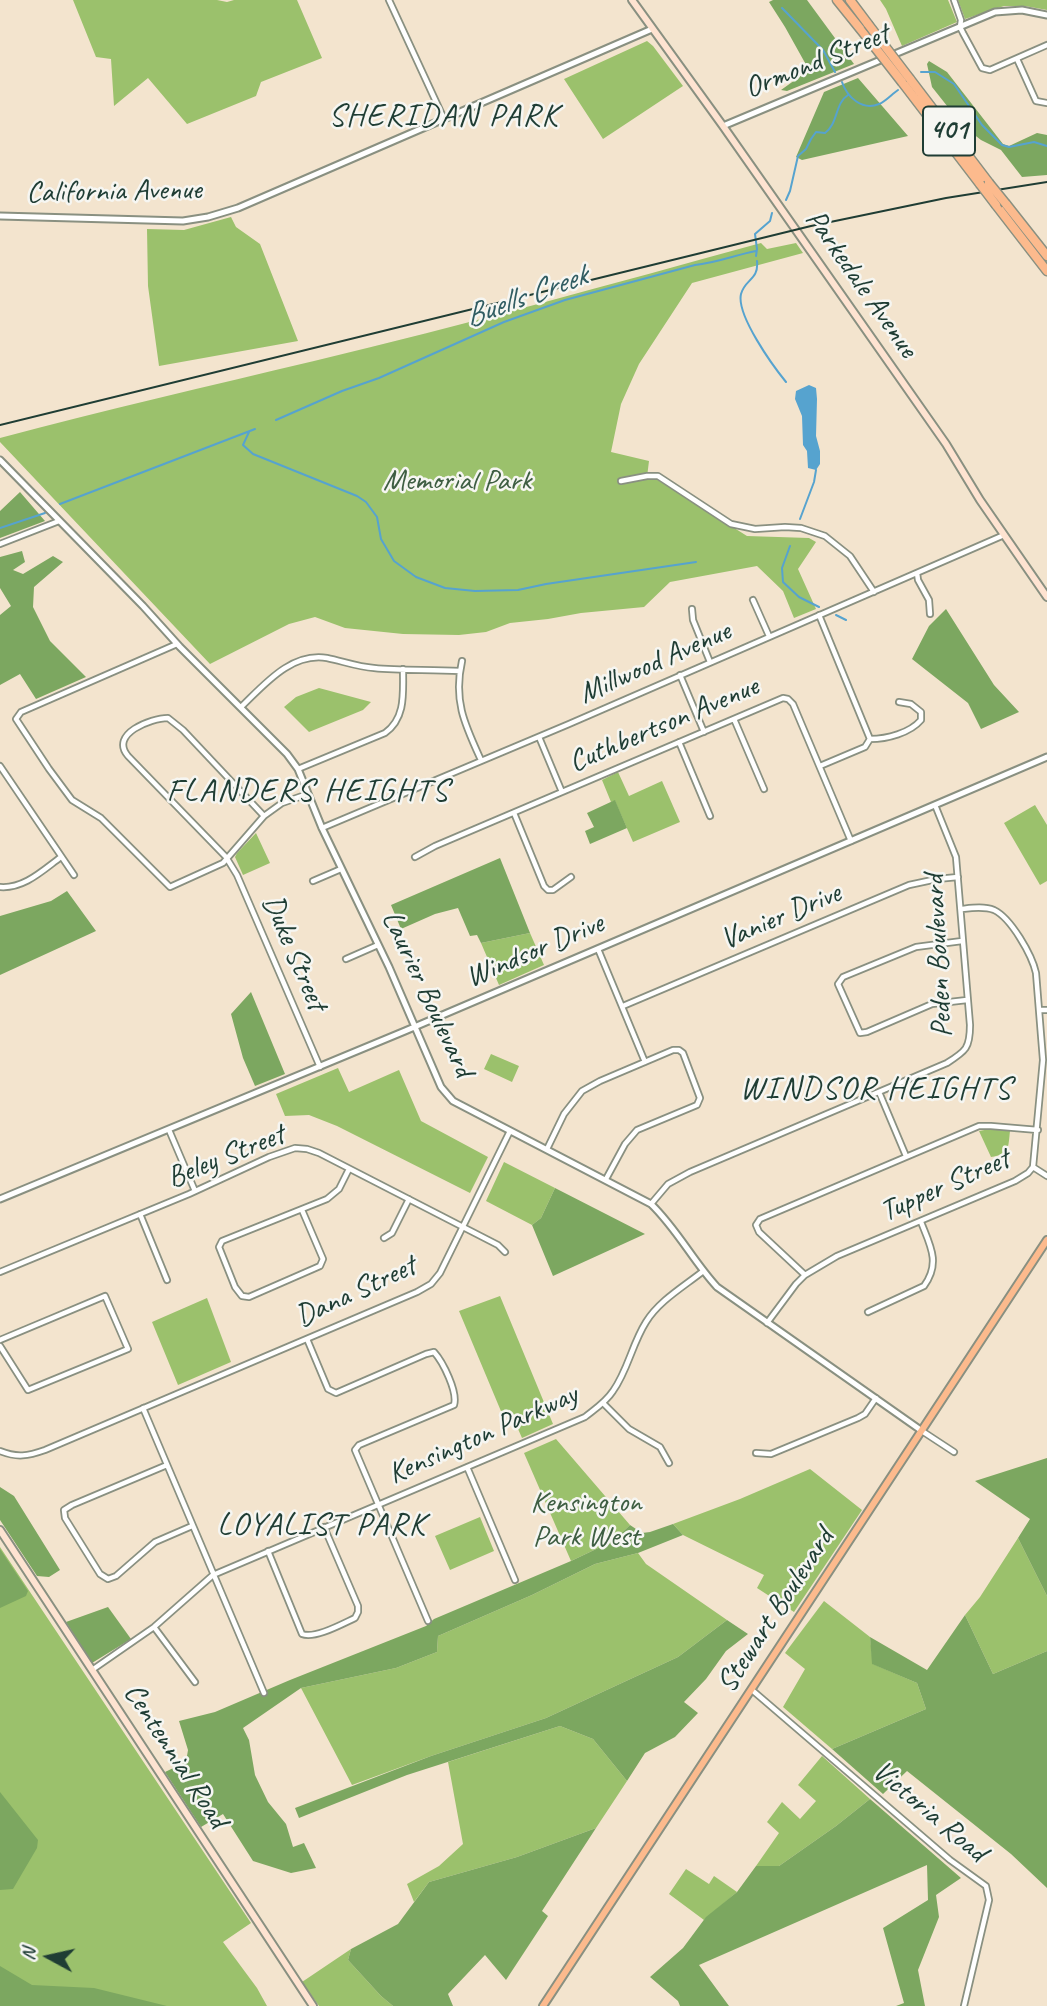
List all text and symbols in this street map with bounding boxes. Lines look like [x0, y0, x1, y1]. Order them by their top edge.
street label: Ormond Street [740, 17, 894, 107]
district label: SHERIDAN PARK [333, 98, 555, 136]
road number: 401 [923, 106, 975, 156]
street label: California Avenue [26, 172, 202, 212]
street label: Parkedale Avenue [797, 203, 925, 365]
water label: Buells Creek [460, 257, 592, 337]
park label: Memorial Park [383, 463, 531, 499]
street label: Millwood Avenue [574, 614, 736, 712]
street label: Cuthbertson Avenue [564, 669, 764, 781]
district label: FLANDERS HEIGHTS [170, 773, 446, 811]
street label: Peden Boulevard [917, 874, 961, 1038]
street label: Vanier Drive [715, 876, 847, 958]
street label: Duke Street [254, 890, 334, 1016]
street label: Laurier Boulevard [373, 905, 481, 1083]
street label: Windsor Drive [461, 906, 609, 996]
district label: WINDSOR HEIGHTS [743, 1071, 1009, 1109]
street label: Beley Street [162, 1117, 290, 1197]
street label: Tupper Street [875, 1141, 1015, 1231]
street label: Dana Street [290, 1249, 422, 1335]
street label: Kensington Parkway [383, 1377, 583, 1493]
park label: Kensington Park West [531, 1485, 641, 1556]
district label: LOYALIST PARK [219, 1507, 425, 1545]
street label: Stewart Boulevard [710, 1522, 842, 1700]
street label: Centennial Road [115, 1677, 235, 1835]
street label: Victoria Road [864, 1754, 994, 1870]
north arrow [14, 1922, 84, 1992]
text: N [16, 1947, 41, 1962]

